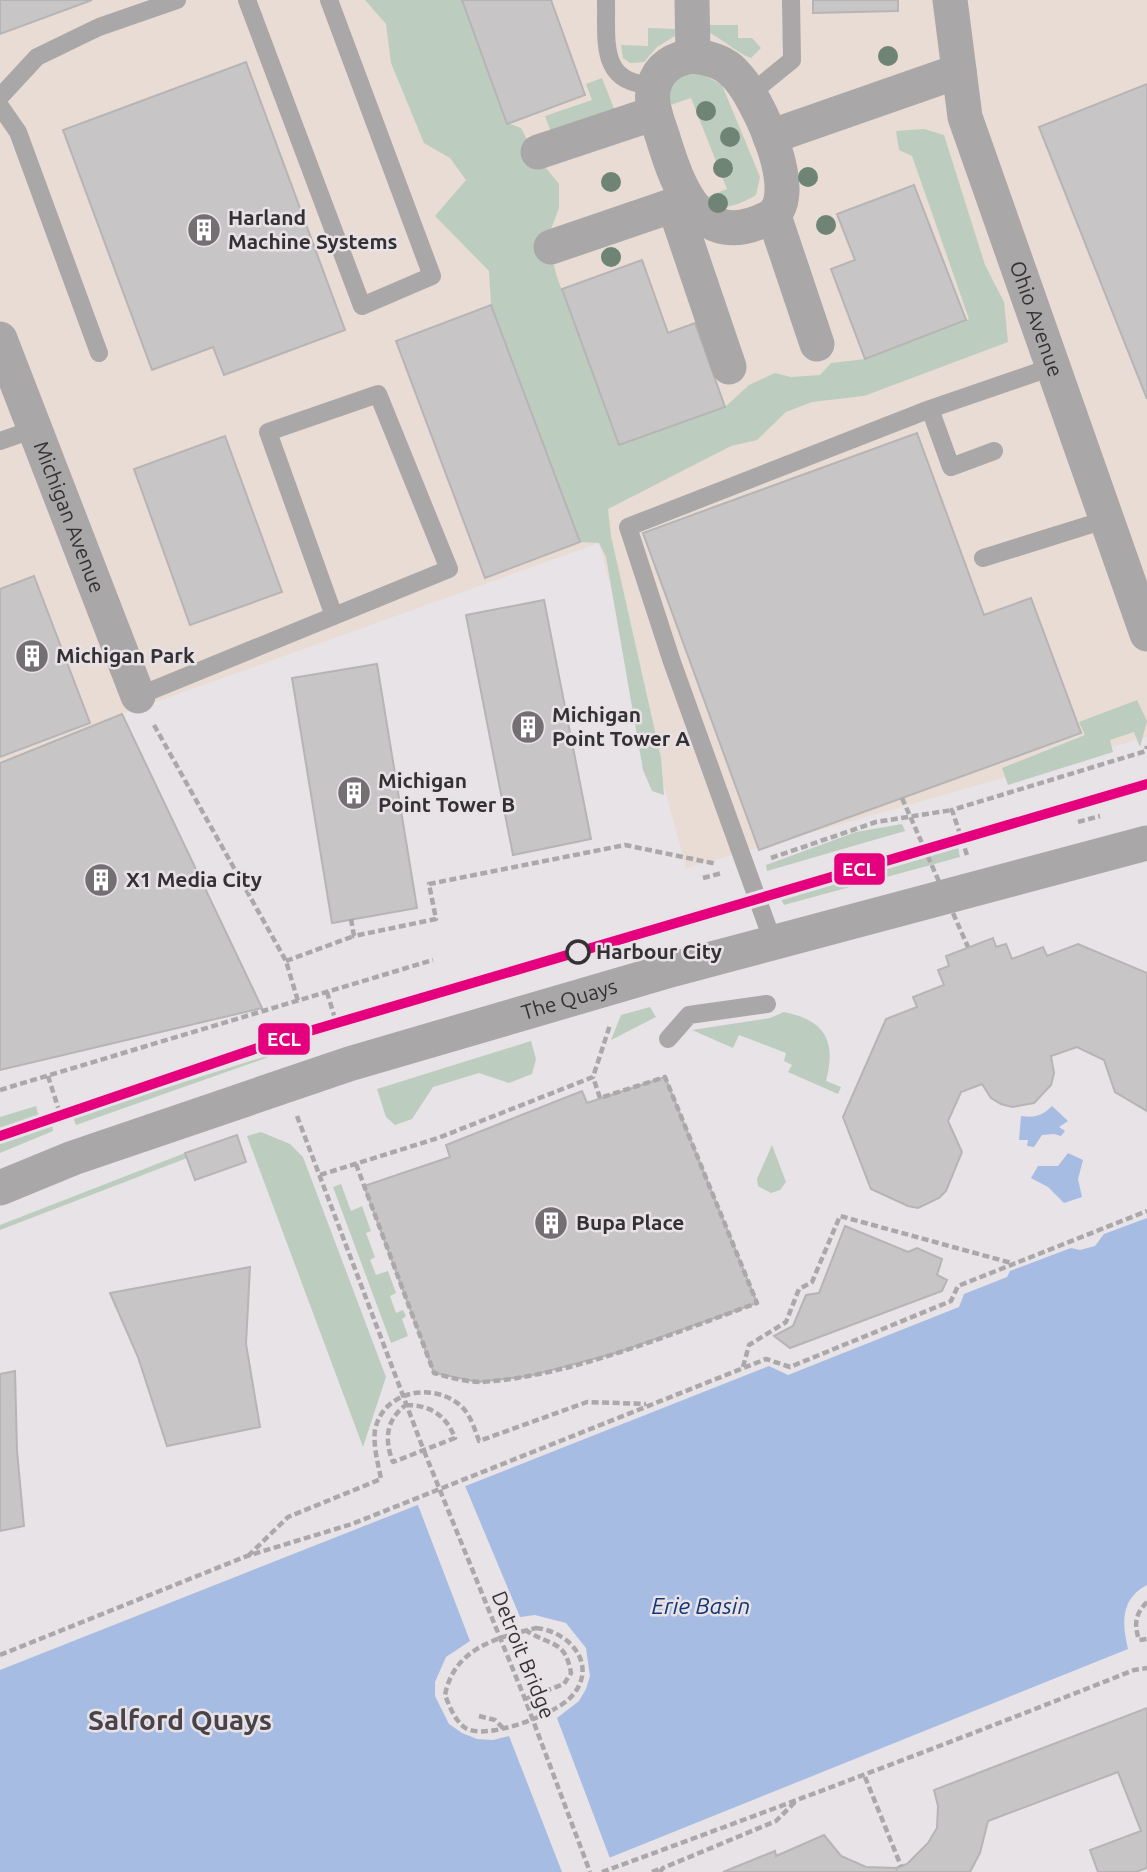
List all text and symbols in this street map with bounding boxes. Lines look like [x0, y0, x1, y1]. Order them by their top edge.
place label: Harland Machine Systems [228, 205, 397, 253]
building icon: Harland Machine Systems [185, 211, 223, 249]
street label: Ohio Avenue [1006, 257, 1068, 380]
street label: Michigan Avenue [30, 438, 110, 596]
building icon: Michigan Park [13, 637, 51, 675]
place label: Michigan Park [56, 643, 195, 667]
place label: Michigan Point Tower A [552, 702, 690, 750]
building icon: Michigan Point Tower A [509, 708, 547, 746]
place label: Michigan Point Tower B [378, 768, 515, 816]
building icon: Michigan Point Tower B [335, 774, 373, 812]
line badge: ECL [833, 852, 886, 886]
text: ECL [842, 858, 876, 880]
building icon: X1 Media City [82, 861, 120, 899]
place label: X1 Media City [126, 867, 262, 891]
place label: Harbour City [596, 939, 722, 963]
marker: Harbour City [566, 940, 590, 964]
street label: The Quays [518, 973, 620, 1024]
line badge: ECL [257, 1022, 311, 1056]
text: ECL [267, 1028, 301, 1050]
building icon: Bupa Place [532, 1204, 570, 1242]
place label: Bupa Place [576, 1210, 684, 1234]
street label: Detroit Bridge [487, 1587, 560, 1722]
water label: Erie Basin [652, 1593, 750, 1618]
district label: Salford Quays [88, 1704, 272, 1735]

